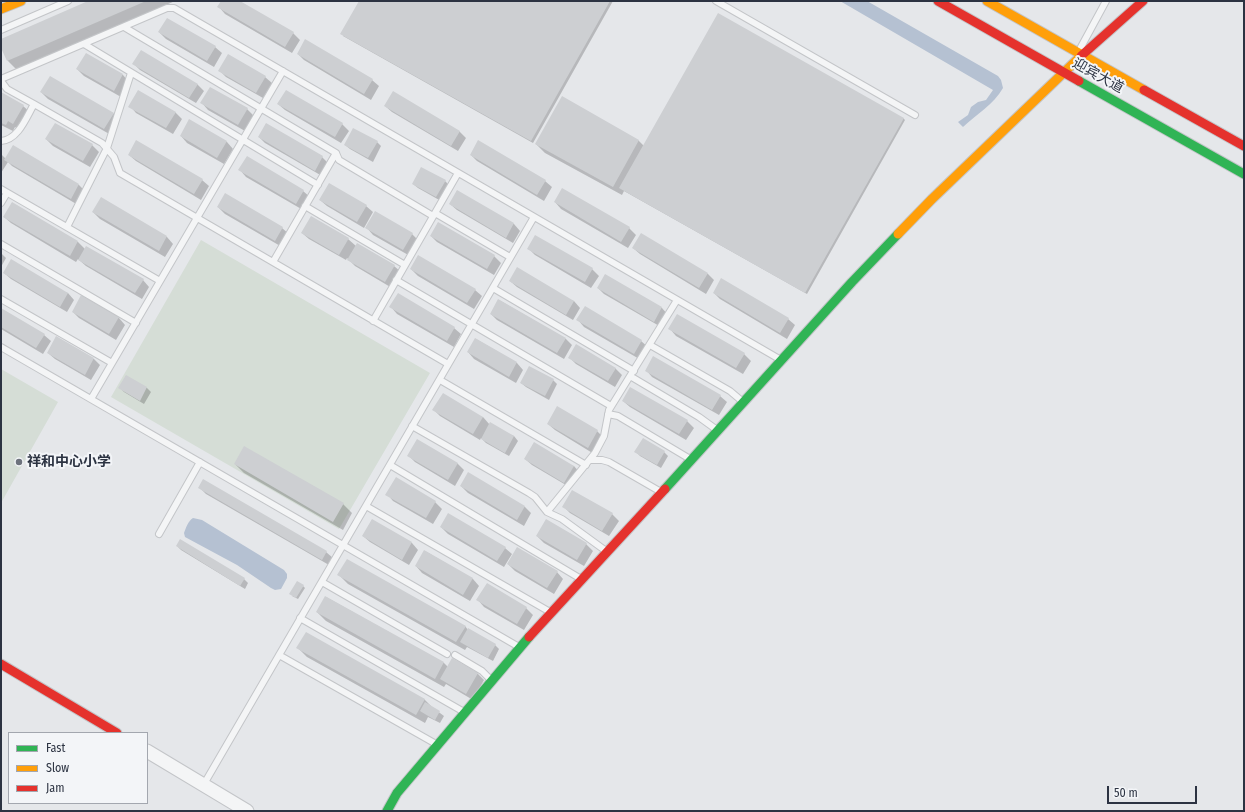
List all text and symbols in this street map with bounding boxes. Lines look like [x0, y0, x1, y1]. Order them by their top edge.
street label: 迎宾大道 [1069, 55, 1127, 97]
place label: 祥和中心小学 [27, 454, 111, 470]
marker: 祥和中心小学 [14, 457, 24, 467]
legend [8, 732, 148, 804]
text: Fast [46, 741, 65, 755]
text: Slow [46, 761, 69, 775]
scale bar [1109, 778, 1199, 804]
text: Jam [46, 781, 64, 795]
text: 50 m [1114, 786, 1138, 800]

